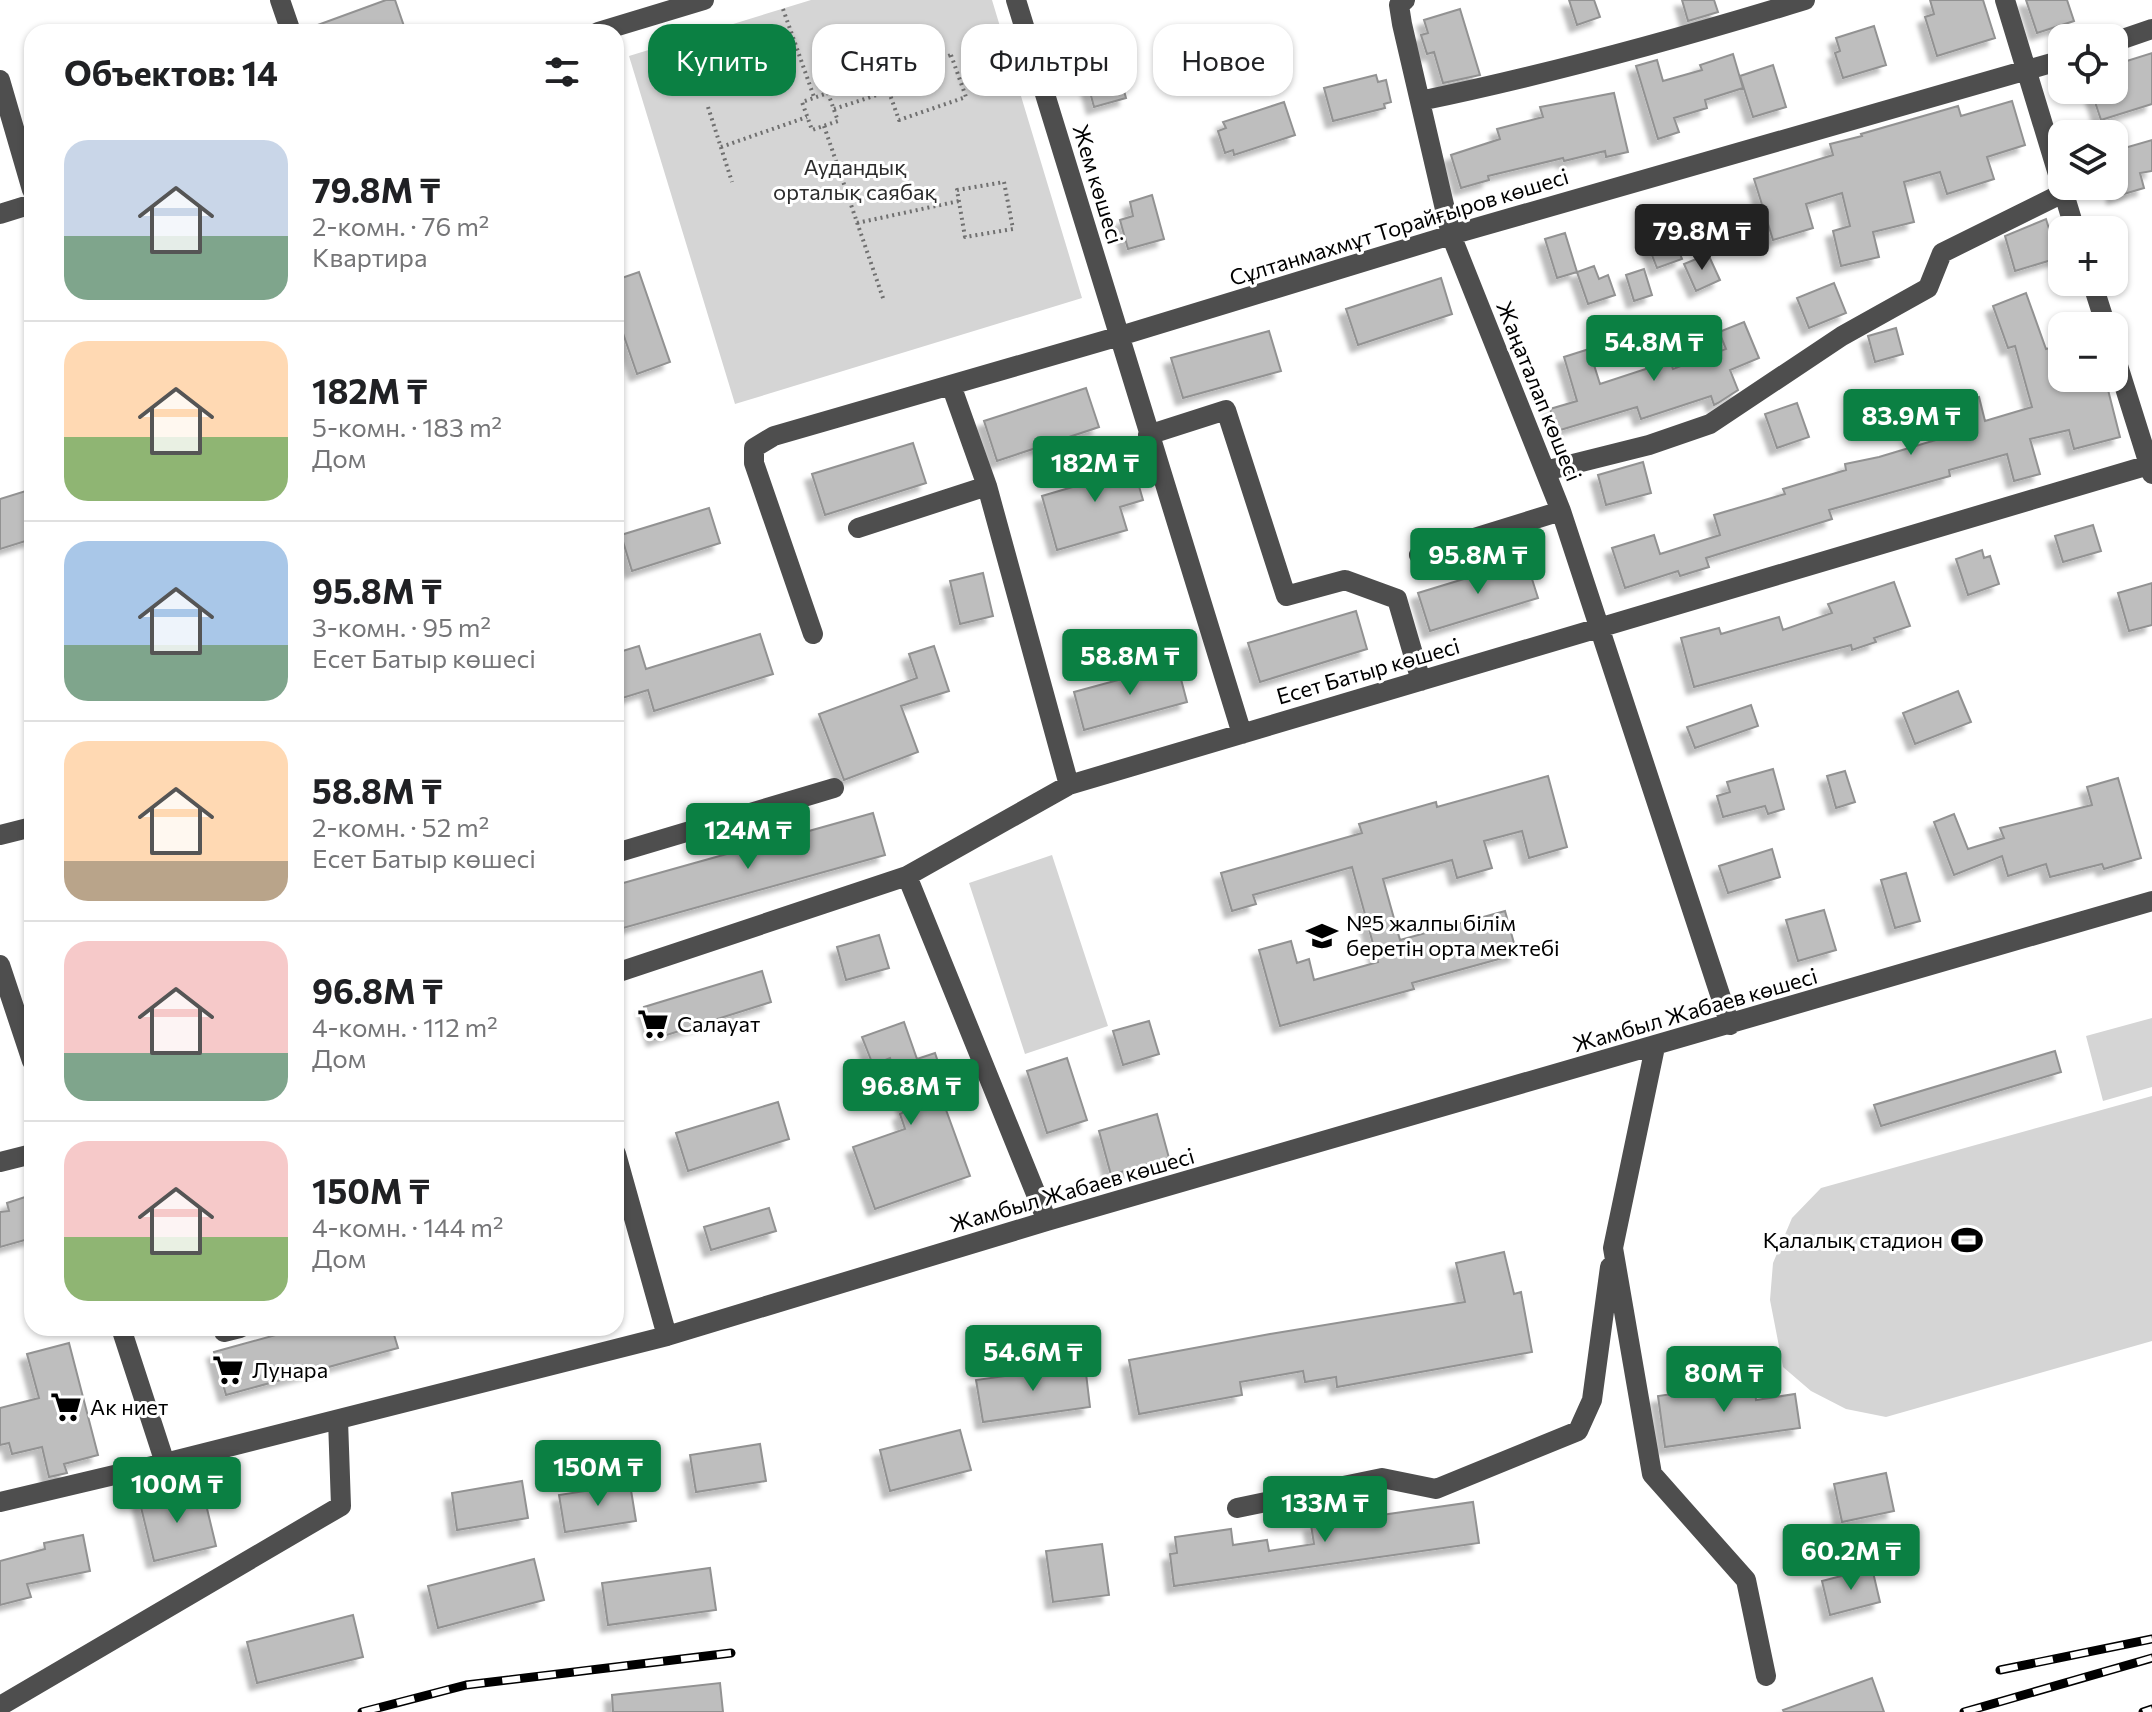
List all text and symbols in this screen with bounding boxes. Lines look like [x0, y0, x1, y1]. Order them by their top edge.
chip: Купить [648, 24, 796, 96]
chip: Снять [812, 24, 945, 96]
chip: Фильтры [961, 24, 1137, 96]
chip: Новое [1153, 24, 1293, 96]
map controls [2048, 24, 2128, 392]
button: locate [2048, 24, 2128, 104]
icon: filters [540, 50, 584, 94]
text: Объектов: 14 [64, 51, 278, 93]
street label: Жем көшесі [1067, 120, 1130, 247]
button: layers [2048, 120, 2128, 200]
park label: Аудандық орталық саябақ [773, 153, 937, 205]
street label: Сұлтанмахмұт Торайғыров көшесі [1226, 162, 1572, 291]
text: 79.8M ₸ [312, 168, 441, 210]
icon: home [128, 172, 224, 268]
pin: 79.8M ₸ [1628, 204, 1776, 272]
text: 2-комн. · 76 m² [312, 210, 489, 241]
text: 79.8M ₸ [1653, 214, 1751, 245]
button: + [2048, 216, 2128, 296]
text: Квартира [312, 241, 428, 272]
street label: Жаңаталап көшесі [1491, 297, 1588, 485]
button: − [2048, 312, 2128, 392]
pin: 54.8M ₸ [1580, 315, 1728, 383]
text: 54.8M ₸ [1604, 325, 1704, 356]
text: 182M ₸ [312, 369, 428, 411]
icon: home [128, 373, 224, 469]
pin: 83.9M ₸ [1837, 389, 1985, 457]
text: 83.9M ₸ [1861, 399, 1961, 430]
text: 5-комн. · 183 m² [312, 411, 502, 442]
pin: 182M ₸ [1030, 436, 1160, 504]
text: Дом [312, 442, 366, 473]
text: 182M ₸ [1051, 446, 1139, 477]
pin: 95.8M ₸ [1404, 528, 1552, 596]
text: 95.8M ₸ [1428, 538, 1528, 569]
text: 95.8M ₸ [312, 569, 442, 611]
icon: home [128, 573, 224, 669]
text: 3-комн. · 95 m² [312, 611, 491, 642]
pin: 58.8M ₸ [1056, 629, 1204, 697]
street label: Есет Батыр көшесі [1273, 631, 1463, 710]
text: 58.8M ₸ [1080, 639, 1180, 670]
text: Есет Батыр көшесі [312, 642, 536, 673]
text: 58.8M ₸ [312, 769, 442, 811]
icon: home [128, 773, 224, 869]
pin: 124M ₸ [683, 803, 813, 871]
text: 2-комн. · 52 m² [312, 811, 489, 842]
text: 124M ₸ [704, 813, 792, 844]
text: Есет Батыр көшесі [312, 842, 536, 873]
place label: №5 жалпы білім беретін орта мектебі [1346, 909, 1560, 961]
school or university icon: №5 жалпы білім беретін орта мектебі [1305, 919, 1339, 953]
street label: Жамбыл Жабаев көшесі [1569, 962, 1820, 1057]
text: 96.8M ₸ [312, 969, 443, 1011]
icon: home [128, 973, 224, 1069]
supermarket icon: Салауат [636, 1007, 670, 1041]
place label: Салауат [677, 1010, 760, 1037]
text: 4-комн. · 112 m² [312, 1011, 498, 1042]
text: Дом [312, 1042, 366, 1073]
pin: 96.8M ₸ [837, 1059, 985, 1127]
text: 96.8M ₸ [861, 1069, 961, 1100]
street label: Жамбыл Жабаев көшесі [946, 1142, 1197, 1237]
text: 150M ₸ [312, 1169, 430, 1211]
icon: home [128, 1173, 224, 1269]
text: 4-комн. · 144 m² [312, 1211, 503, 1242]
sports icon: Қалалық стадион [1950, 1223, 1984, 1257]
place label: Қалалық стадион [1763, 1226, 1943, 1253]
text: Дом [312, 1242, 366, 1273]
pin: 54.6M ₸ [959, 1325, 1107, 1393]
text: 54.6M ₸ [983, 1335, 1083, 1366]
pin: 80M ₸ [1668, 1346, 1780, 1414]
supermarket icon: Лунара [211, 1353, 245, 1387]
place label: Лунара [252, 1356, 328, 1383]
text: 80M ₸ [1684, 1356, 1764, 1387]
supermarket icon: Ак ниет [49, 1390, 83, 1424]
place label: Ак ниет [90, 1393, 168, 1420]
pin: 150M ₸ [533, 1440, 663, 1508]
text: 150M ₸ [553, 1450, 643, 1481]
pin: 100M ₸ [112, 1457, 242, 1525]
text: 100M ₸ [131, 1467, 223, 1498]
pin: 133M ₸ [1260, 1476, 1390, 1544]
text: 133M ₸ [1281, 1486, 1369, 1517]
pin: 60.2M ₸ [1777, 1524, 1925, 1592]
text: 60.2M ₸ [1801, 1534, 1901, 1565]

